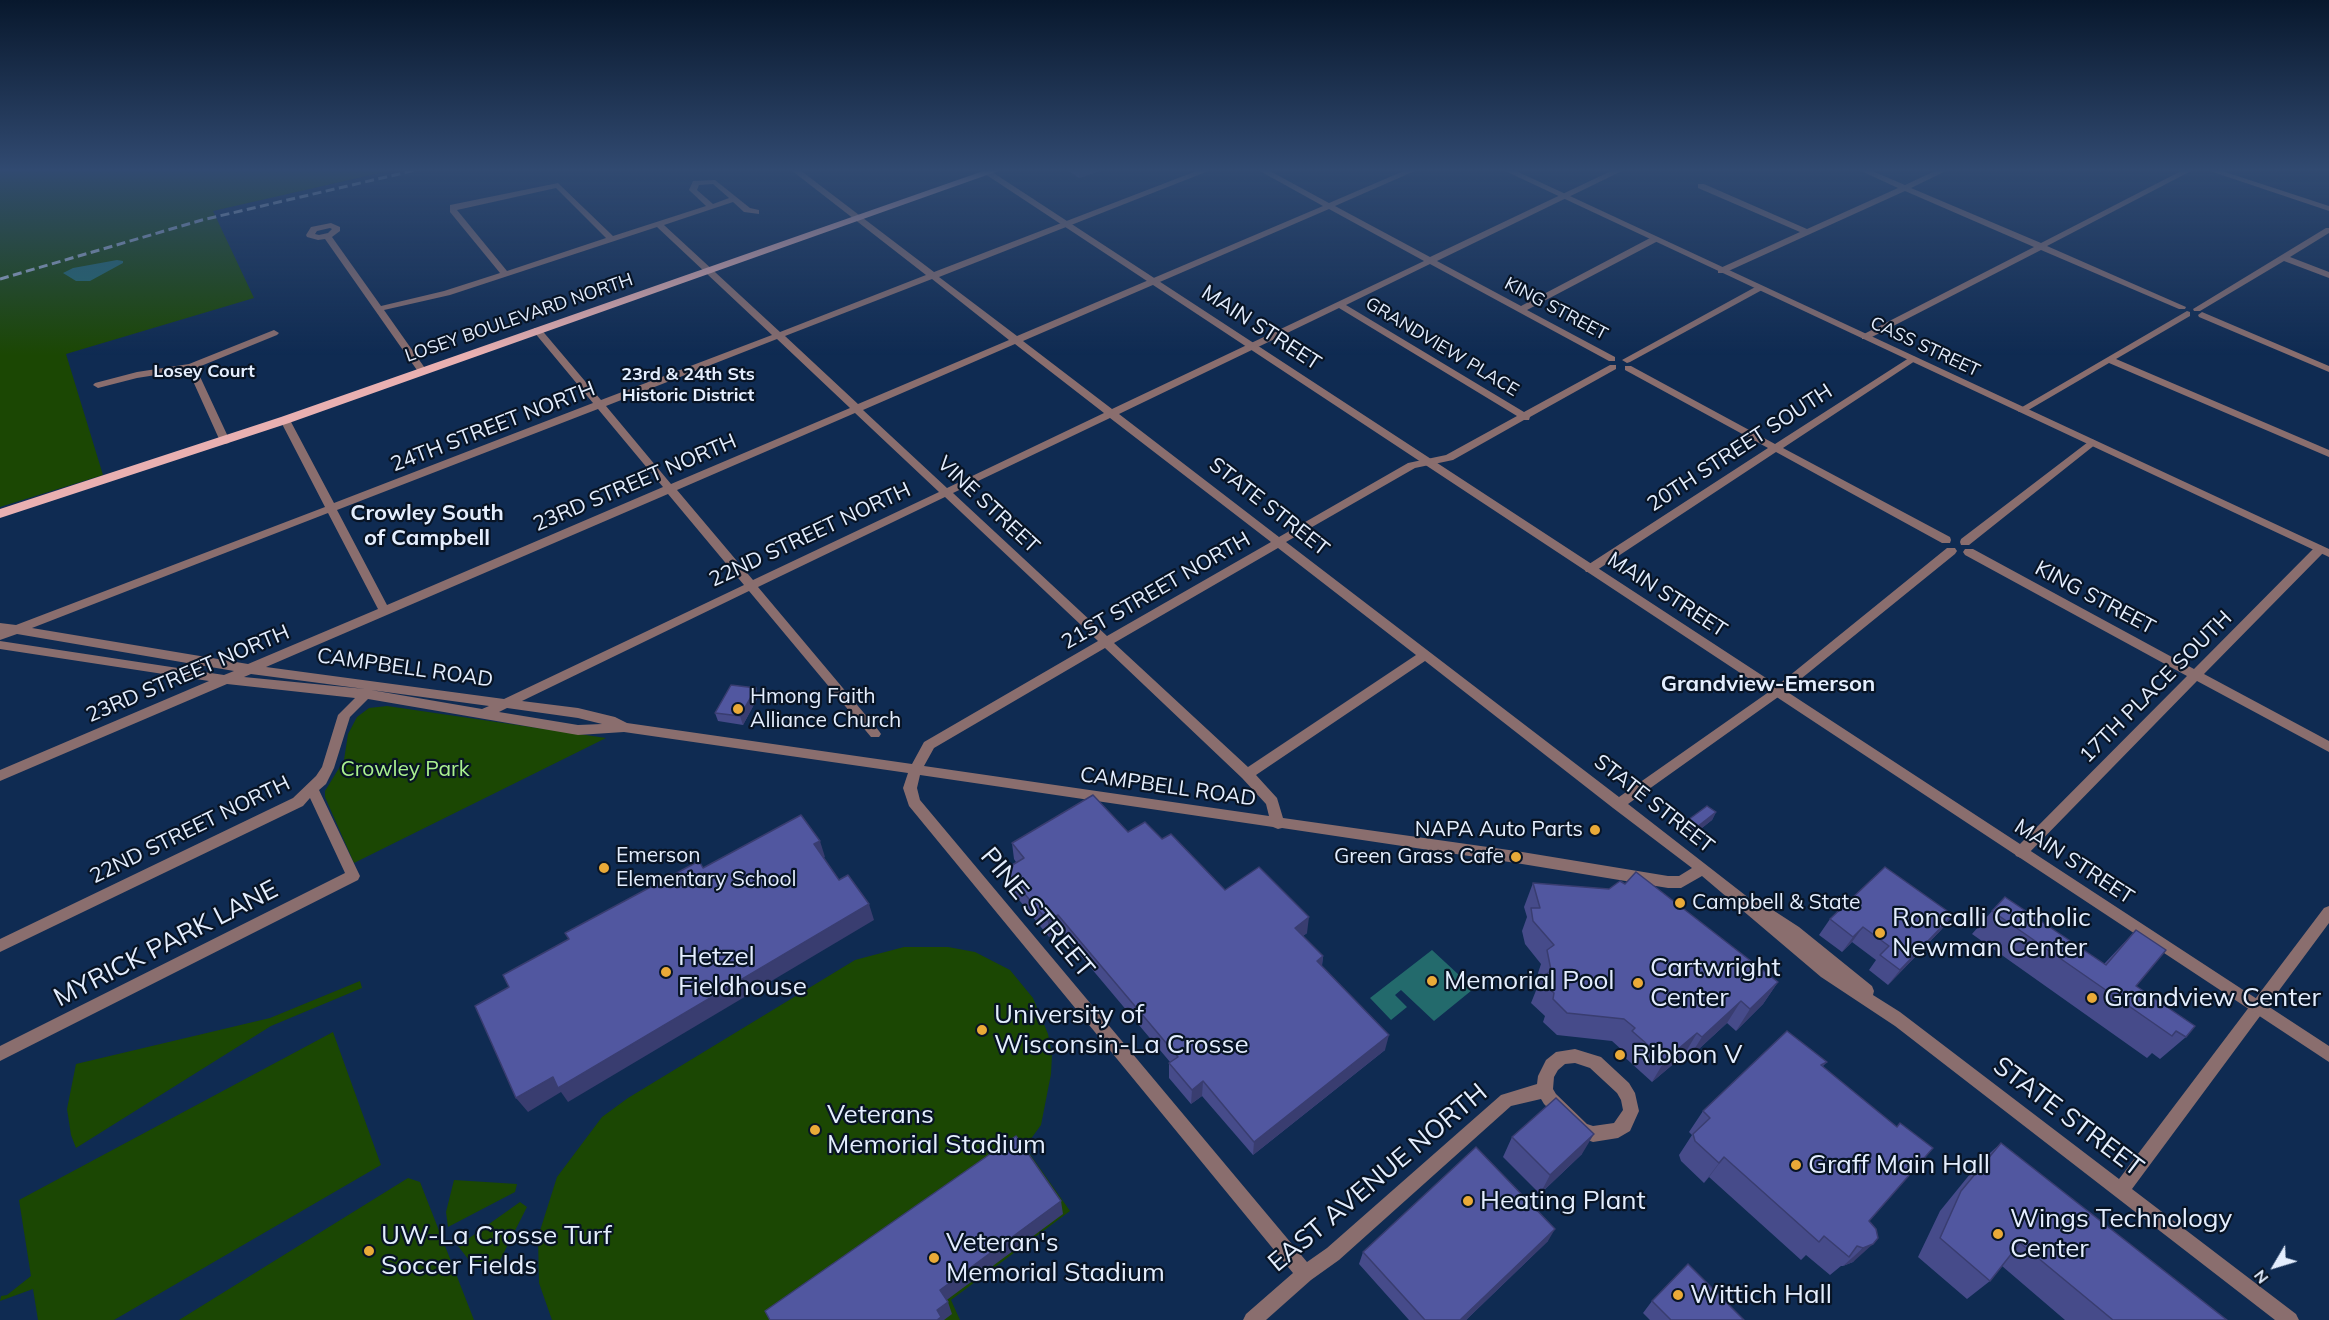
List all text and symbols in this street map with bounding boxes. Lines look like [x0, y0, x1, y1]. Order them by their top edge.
street label: LOSEY BOULEVARD NORTH [402, 269, 636, 367]
street label: KING STREET [1501, 273, 1611, 345]
street label: MAIN STREET [1197, 280, 1325, 376]
street label: GRANDVIEW PLACE [1362, 293, 1522, 401]
street label: CASS STREET [1867, 312, 1983, 382]
district label: Losey Court [153, 361, 255, 383]
district label: 23rd & 24th Sts Historic District [621, 364, 755, 406]
street label: 24TH STREET NORTH [387, 376, 599, 478]
street label: 20TH STREET SOUTH [1643, 379, 1837, 517]
street label: 23RD STREET NORTH [530, 429, 740, 537]
street label: VINE STREET [932, 451, 1044, 559]
street label: STATE STREET [1204, 452, 1334, 562]
street label: 22ND STREET NORTH [705, 477, 915, 593]
district label: Crowley South of Campbell [350, 500, 504, 552]
street label: 21ST STREET NORTH [1057, 527, 1255, 655]
street label: MAIN STREET [1603, 547, 1731, 643]
street label: KING STREET [2031, 556, 2159, 640]
street label: 17TH PLACE SOUTH [2075, 606, 2237, 768]
street label: 23RD STREET NORTH [83, 620, 293, 728]
street label: CAMPBELL ROAD [315, 643, 495, 693]
district label: Grandview-Emerson [1661, 671, 1875, 697]
place label: Hmong Faith Alliance Church [750, 684, 901, 734]
marker: Hmong Faith Alliance Church [731, 702, 745, 716]
street label: STATE STREET [1589, 749, 1719, 859]
park label: Crowley Park [340, 757, 470, 783]
street label: CAMPBELL ROAD [1078, 762, 1258, 812]
street label: 22ND STREET NORTH [86, 771, 294, 889]
street label: MAIN STREET [2010, 814, 2138, 910]
place label: NAPA Auto Parts [1415, 817, 1583, 843]
marker: NAPA Auto Parts [1588, 823, 1602, 837]
street label: PINE STREET [973, 841, 1101, 985]
place label: Emerson Elementary School [616, 843, 797, 893]
place label: Green Grass Cafe [1334, 844, 1504, 870]
marker: Green Grass Cafe [1509, 850, 1523, 864]
marker: Emerson Elementary School [597, 861, 611, 875]
street label: MYRICK PARK LANE [49, 874, 283, 1014]
place label: Campbell & State [1692, 890, 1860, 916]
marker: Campbell & State [1673, 896, 1687, 910]
place label: Roncalli Catholic Newman Center [1892, 902, 2091, 964]
marker: Roncalli Catholic Newman Center [1873, 926, 1887, 940]
place label: Hetzel Fieldhouse [678, 941, 807, 1002]
place label: Cartwright Center [1650, 952, 1781, 1014]
marker: Hetzel Fieldhouse [659, 965, 673, 979]
place label: Memorial Pool [1444, 965, 1615, 997]
marker: Memorial Pool [1425, 974, 1439, 988]
marker: Cartwright Center [1631, 976, 1645, 990]
place label: Grandview Center [2104, 982, 2321, 1014]
marker: Grandview Center [2085, 991, 2099, 1005]
place label: University of Wisconsin-La Crosse [994, 999, 1249, 1060]
marker: University of Wisconsin-La Crosse [975, 1023, 989, 1037]
place label: Ribbon V [1632, 1039, 1742, 1071]
marker: Ribbon V [1613, 1048, 1627, 1062]
street label: STATE STREET [1987, 1050, 2149, 1184]
street label: EAST AVENUE NORTH [1262, 1077, 1494, 1279]
place label: Veterans Memorial Stadium [827, 1099, 1046, 1160]
marker: Veterans Memorial Stadium [808, 1123, 822, 1137]
place label: Graff Main Hall [1808, 1149, 1990, 1181]
marker: Graff Main Hall [1789, 1158, 1803, 1172]
place label: Heating Plant [1480, 1185, 1646, 1217]
marker: Heating Plant [1461, 1194, 1475, 1208]
place label: Wings Technology Center [2010, 1203, 2232, 1264]
place label: UW-La Crosse Turf Soccer Fields [381, 1220, 612, 1282]
place label: Veteran's Memorial Stadium [946, 1227, 1165, 1288]
marker: Wings Technology Center [1991, 1227, 2005, 1241]
north arrow [2245, 1236, 2305, 1296]
marker: UW-La Crosse Turf Soccer Fields [362, 1244, 376, 1258]
marker: Veteran's Memorial Stadium [927, 1251, 941, 1265]
text: N [2249, 1266, 2272, 1288]
place label: Wittich Hall [1690, 1279, 1832, 1311]
marker: Wittich Hall [1671, 1288, 1685, 1302]

